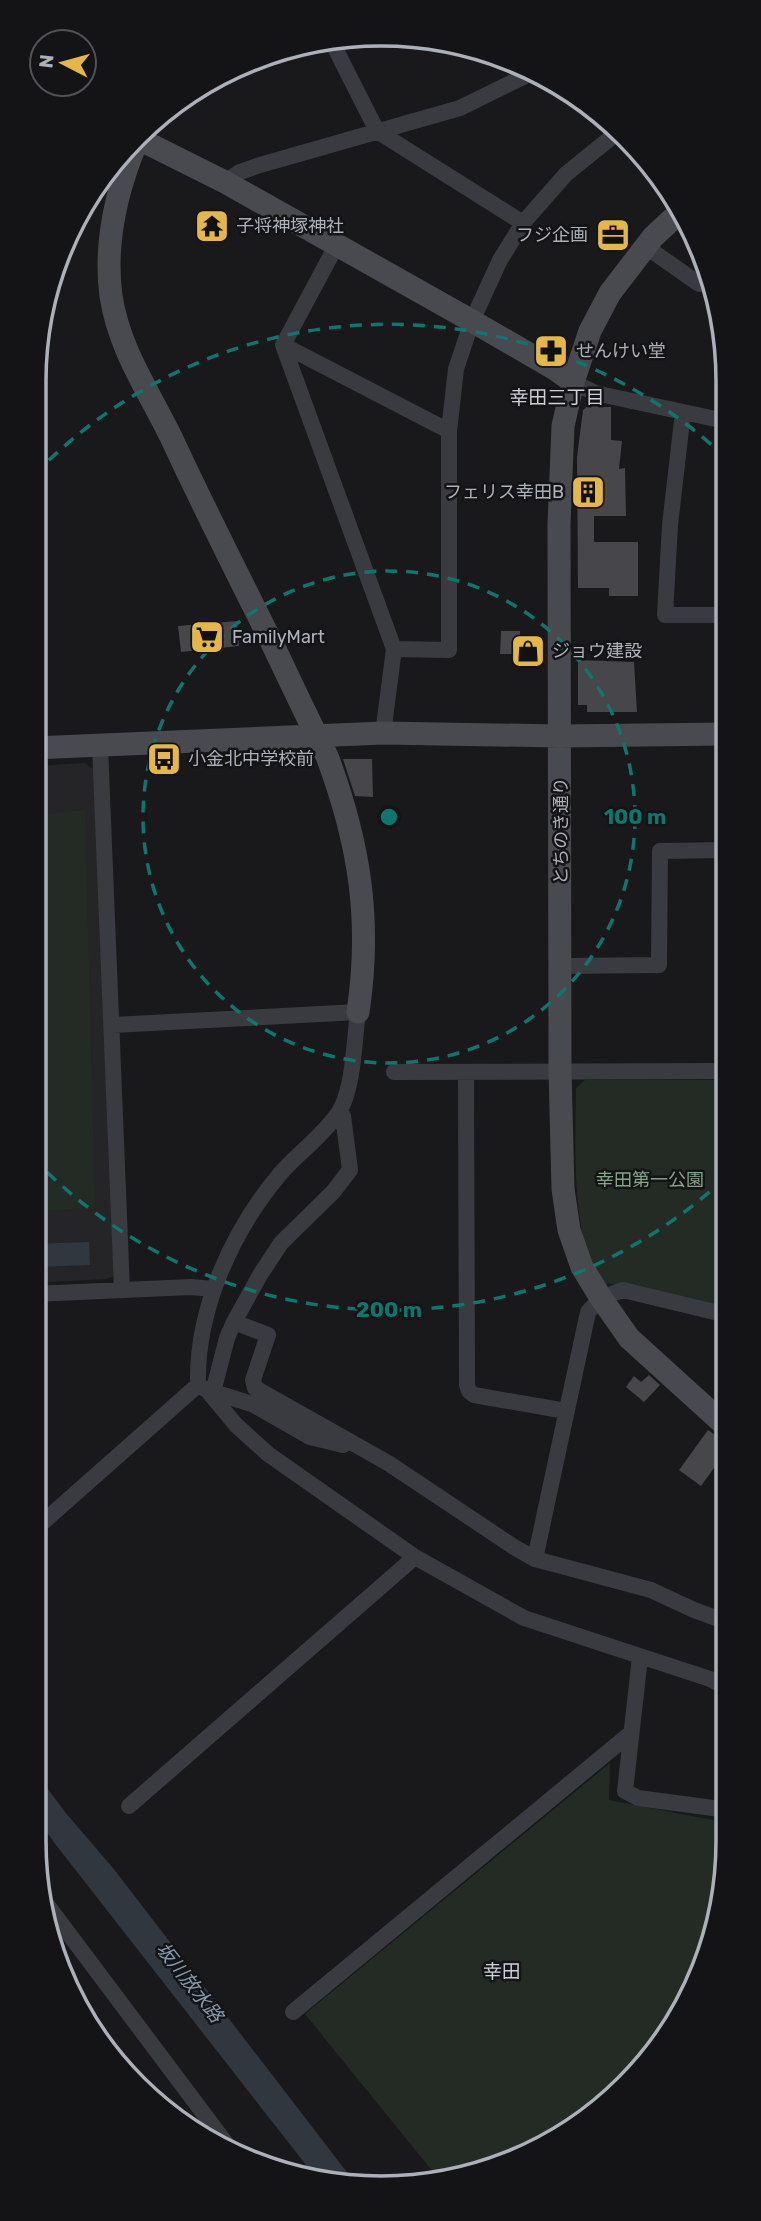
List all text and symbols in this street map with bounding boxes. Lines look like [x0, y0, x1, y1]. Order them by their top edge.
north arrow [28, 28, 98, 98]
text: N [34, 53, 59, 69]
temple icon: 子将神塚神社 [193, 207, 231, 245]
place label: 子将神塚神社 [236, 215, 344, 237]
office icon: フジ企画 [594, 216, 632, 254]
place label: フジ企画 [516, 224, 588, 246]
pharmacy icon: せんけい堂 [532, 332, 570, 370]
place label: せんけい堂 [576, 340, 666, 362]
district label: 幸田三丁目 [509, 386, 605, 409]
building icon: フェリス幸田B [569, 473, 607, 511]
place label: フェリス幸田B [444, 481, 564, 503]
supermarket icon: FamilyMart [188, 618, 226, 656]
place label: FamilyMart [232, 626, 325, 648]
shop icon: ジョウ建設 [509, 632, 547, 670]
place label: ジョウ建設 [552, 640, 642, 662]
bus stop icon: 小金北中学校前 [145, 740, 183, 778]
place label: 小金北中学校前 [188, 748, 314, 770]
street label: とちのき通り [550, 777, 572, 885]
text: 100 m [604, 804, 666, 829]
centre of rings [377, 805, 401, 829]
park label: 幸田第一公園 [596, 1169, 704, 1191]
text: 200 m [356, 1297, 422, 1322]
water label: 坂川放水路 [151, 1938, 229, 2028]
district label: 幸田 [483, 1960, 521, 1983]

